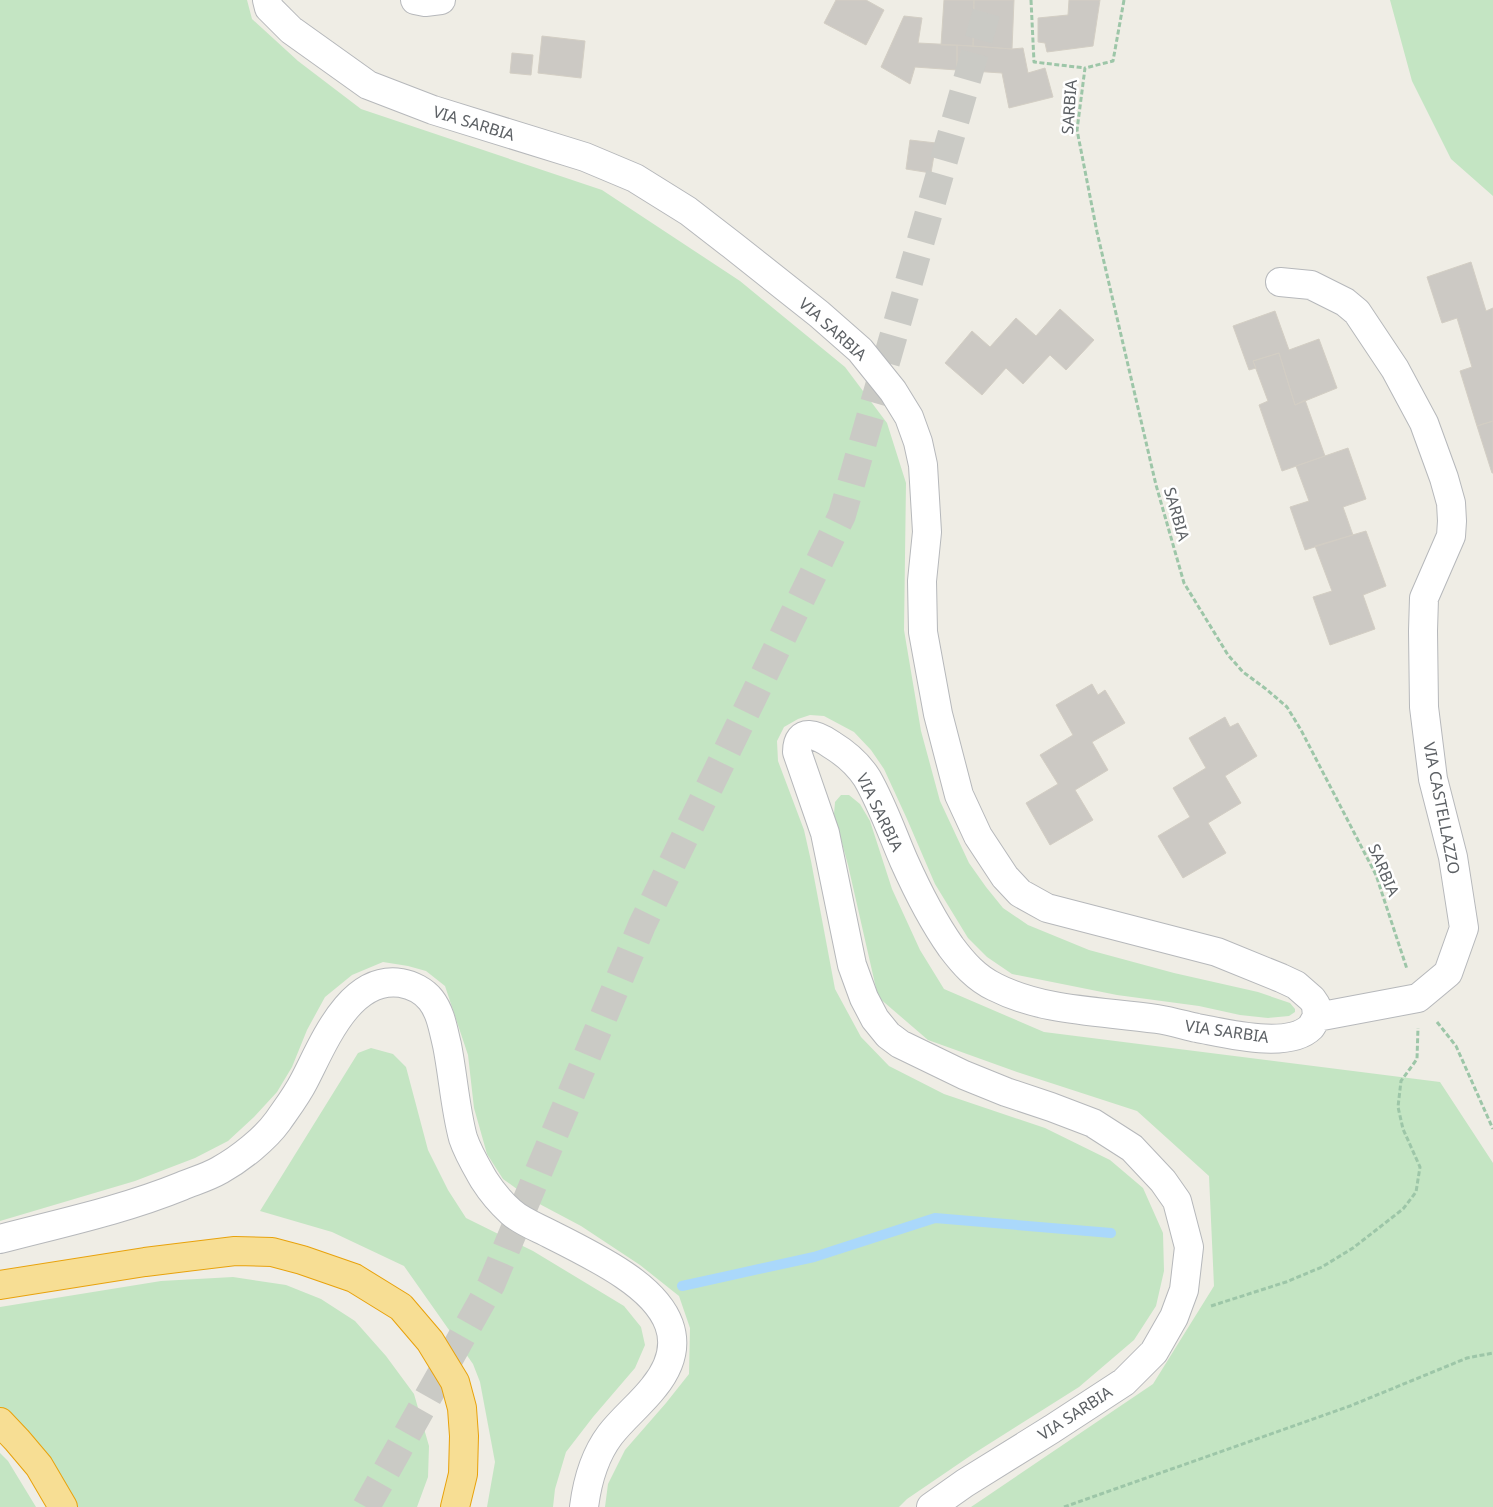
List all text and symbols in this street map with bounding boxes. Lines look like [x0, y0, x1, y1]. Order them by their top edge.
street label: SARBIA [1056, 78, 1082, 135]
street label: VIA SARBIA [430, 100, 518, 146]
street label: VIA SARBIA [794, 293, 872, 366]
street label: SARBIA [1159, 485, 1195, 544]
street label: VIA CASTELLAZZO [1418, 740, 1466, 876]
street label: VIA SARBIA [852, 769, 909, 855]
street label: SARBIA [1363, 840, 1405, 900]
street label: VIA SARBIA [1184, 1014, 1271, 1048]
street label: VIA SARBIA [1034, 1380, 1117, 1445]

